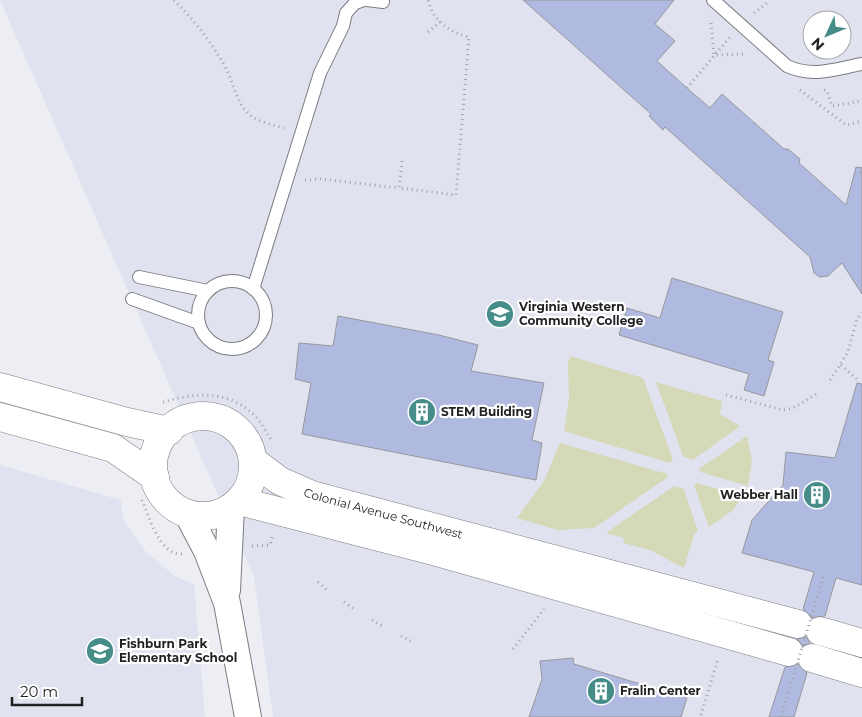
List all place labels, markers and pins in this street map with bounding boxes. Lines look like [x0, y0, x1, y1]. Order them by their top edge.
school or university icon: Virginia Western Community College [485, 299, 515, 329]
place label: Virginia Western Community College [518, 299, 644, 328]
building icon: STEM Building [407, 397, 437, 427]
place label: STEM Building [441, 404, 532, 419]
building icon: Webber Hall [802, 480, 832, 510]
place label: Webber Hall [720, 487, 798, 502]
school or university icon: Fishburn Park Elementary School [85, 636, 115, 666]
place label: Fishburn Park Elementary School [119, 636, 237, 665]
building icon: Fralin Center [586, 676, 616, 706]
place label: Fralin Center [620, 683, 701, 698]

